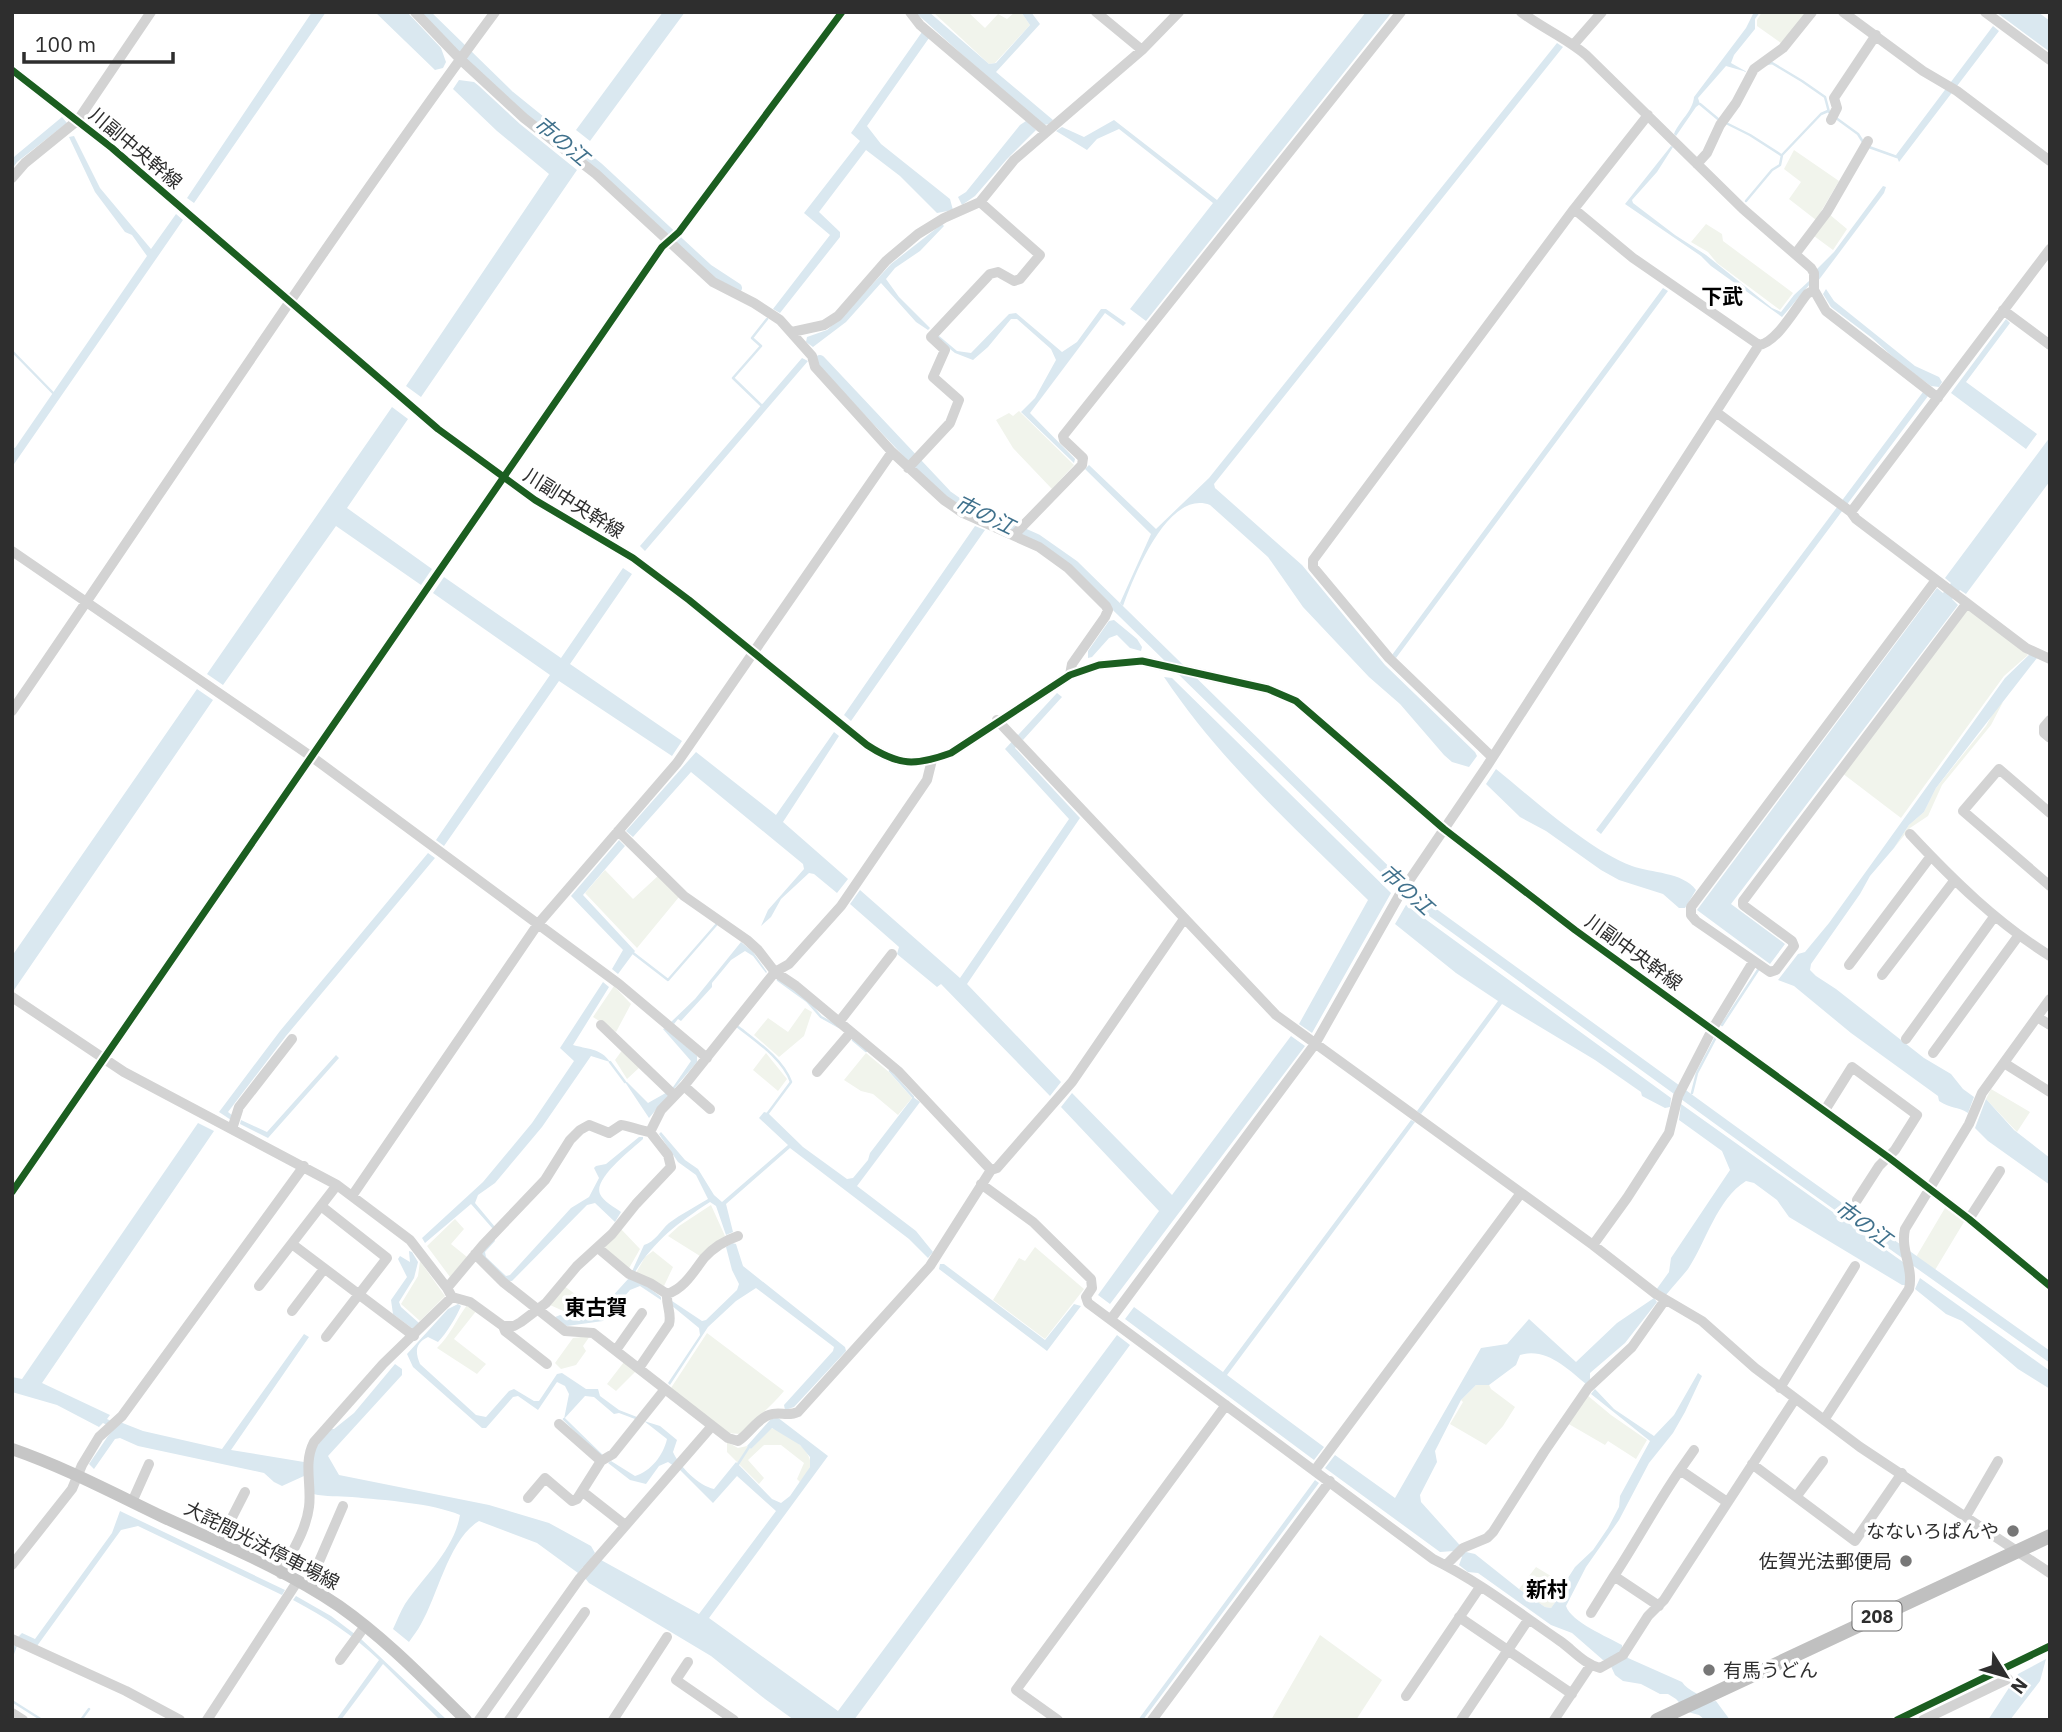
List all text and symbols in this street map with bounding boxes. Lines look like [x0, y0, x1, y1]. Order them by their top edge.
scale bar [24, 21, 173, 65]
text: 100 m [35, 30, 96, 58]
street label: 川副中央幹線 [85, 102, 187, 194]
water label: 市の江 [529, 109, 597, 172]
district label: 下武 [1701, 282, 1743, 310]
street label: 川副中央幹線 [519, 463, 629, 543]
water label: 市の江 [951, 488, 1021, 541]
water label: 市の江 [1374, 858, 1441, 922]
street label: 川副中央幹線 [1581, 909, 1687, 995]
water label: 市の江 [1830, 1193, 1899, 1254]
district label: 東古賀 [565, 1293, 628, 1321]
street label: 大詫間光法停車場線 [180, 1495, 344, 1595]
place label: なないろぱんや [1866, 1519, 1999, 1543]
marker: なないろぱんや [2005, 1523, 2021, 1539]
place label: 佐賀光法郵便局 [1759, 1549, 1892, 1573]
marker: 佐賀光法郵便局 [1898, 1553, 1914, 1569]
district label: 新村 [1526, 1575, 1568, 1603]
road number: 208 [1853, 1602, 1902, 1630]
north arrow [1971, 1641, 2041, 1711]
place label: 有馬うどん [1723, 1658, 1818, 1682]
marker: 有馬うどん [1701, 1662, 1717, 1678]
text: N [2006, 1674, 2033, 1699]

